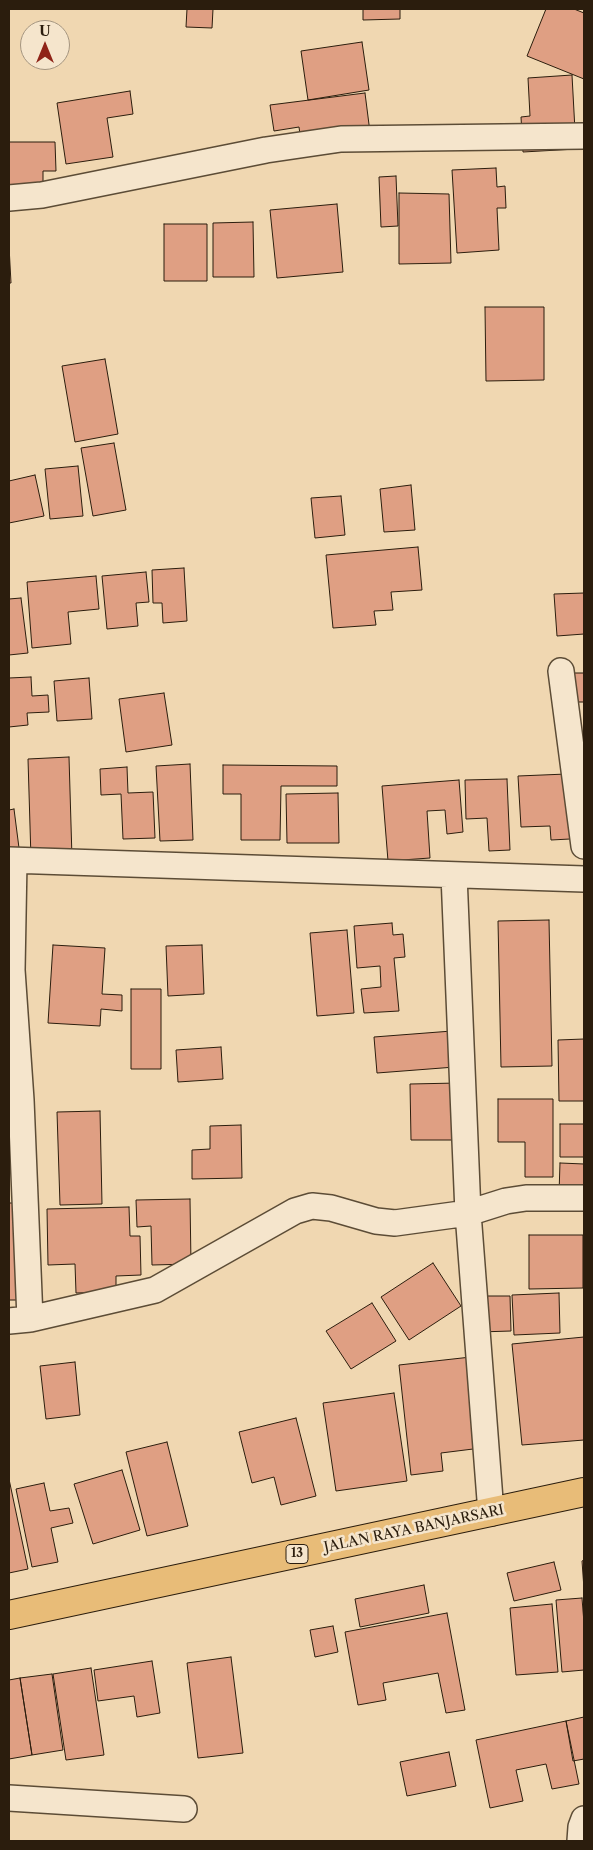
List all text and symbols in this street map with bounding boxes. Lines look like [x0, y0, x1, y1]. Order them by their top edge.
north arrow [20, 20, 70, 70]
text: U [39, 22, 51, 40]
street label: JALAN RAYA BANJARSARI [322, 1502, 506, 1556]
road number: 13 [286, 1545, 308, 1564]

